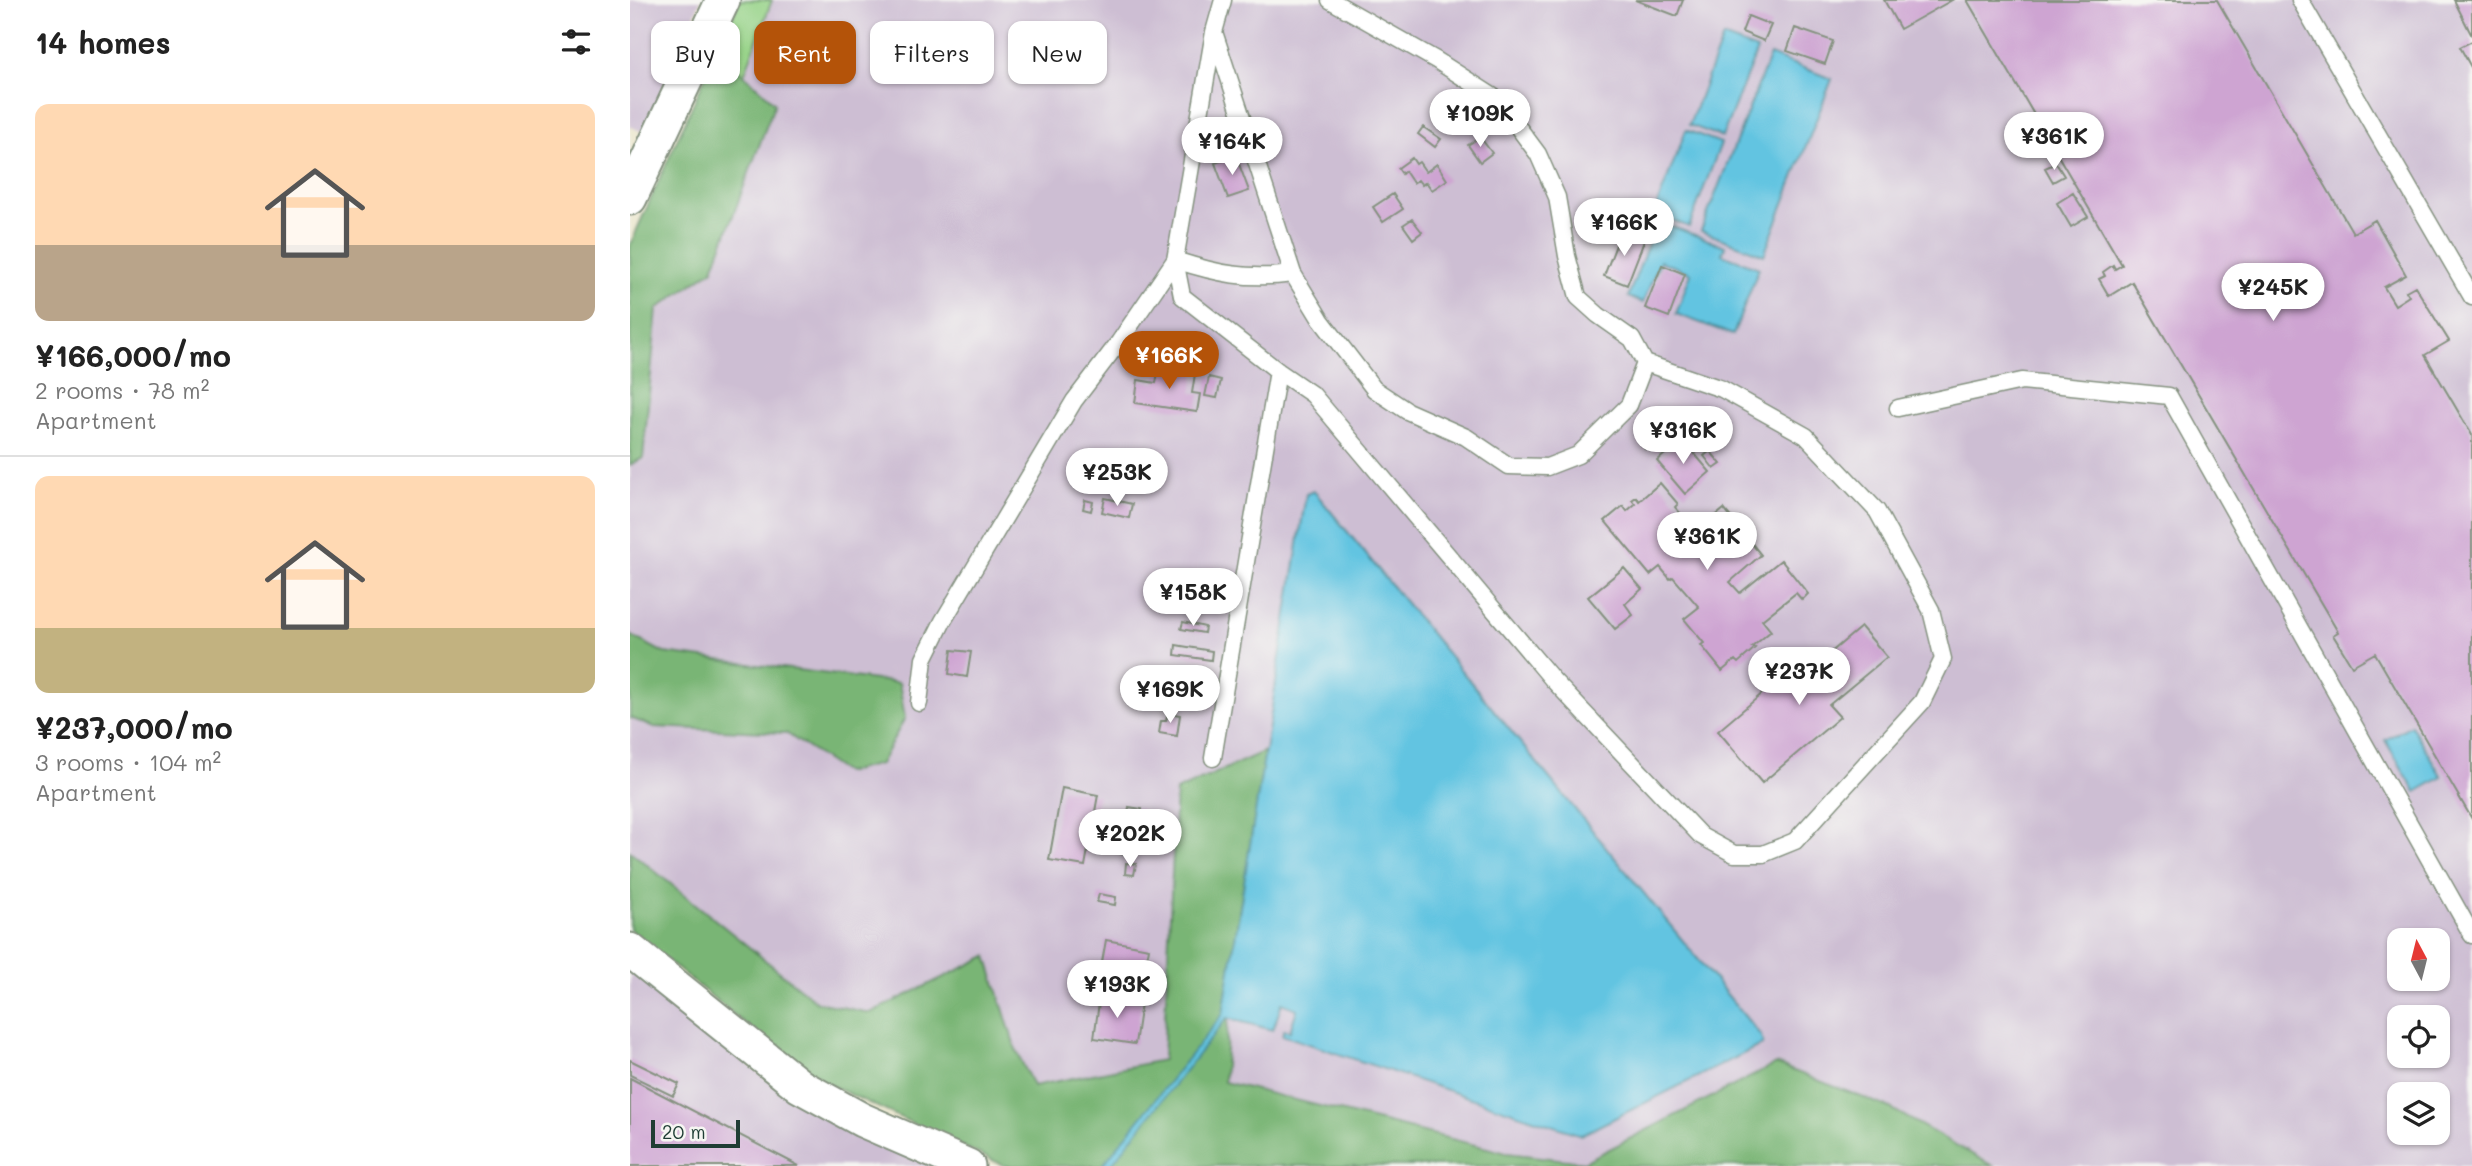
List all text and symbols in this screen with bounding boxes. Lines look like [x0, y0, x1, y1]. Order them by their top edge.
chip: Buy [651, 21, 740, 84]
chip: Rent [754, 21, 856, 84]
chip: Filters [870, 21, 994, 84]
chip: New [1008, 21, 1107, 84]
text: 14 homes [35, 22, 171, 62]
icon: filters [557, 23, 595, 61]
pin: ¥109K [1431, 90, 1529, 149]
text: ¥109K [1446, 97, 1515, 127]
pin: ¥361K [2005, 113, 2103, 172]
pin: ¥164K [1183, 118, 1281, 177]
text: ¥361K [2020, 120, 2088, 150]
text: ¥164K [1198, 125, 1266, 155]
icon: home [252, 150, 378, 276]
pin: ¥166K [1575, 198, 1673, 258]
text: ¥166K [1590, 206, 1658, 236]
pin: ¥245K [2224, 264, 2322, 323]
text: ¥245K [2237, 271, 2309, 301]
pin: ¥166K [1120, 332, 1218, 391]
text: ¥166,000/mo [35, 335, 231, 375]
text: ¥166K [1135, 339, 1203, 369]
text: 2 rooms · 78 m² [35, 375, 209, 405]
text: Apartment [35, 405, 157, 435]
pin: ¥316K [1634, 406, 1732, 466]
text: ¥316K [1649, 414, 1717, 444]
pin: ¥253K [1068, 448, 1166, 508]
text: ¥253K [1082, 456, 1152, 486]
pin: ¥361K [1658, 512, 1756, 572]
text: ¥361K [1673, 520, 1741, 550]
icon: home [252, 522, 378, 648]
pin: ¥158K [1144, 568, 1242, 628]
text: ¥158K [1159, 576, 1227, 606]
pin: ¥237K [1750, 648, 1848, 707]
text: ¥237K [1764, 655, 1834, 685]
pin: ¥169K [1121, 666, 1219, 725]
text: ¥169K [1136, 673, 1204, 703]
text: ¥237,000/mo [35, 707, 233, 747]
text: 3 rooms · 104 m² [35, 747, 221, 777]
text: Apartment [35, 777, 157, 807]
pin: ¥202K [1081, 810, 1179, 869]
text: ¥202K [1095, 817, 1165, 847]
north arrow [2387, 928, 2450, 990]
map controls [2387, 928, 2450, 1145]
pin: ¥193K [1068, 960, 1166, 1020]
text: ¥193K [1083, 968, 1151, 998]
button: locate [2387, 1005, 2450, 1068]
button: layers [2387, 1082, 2450, 1145]
scale bar [651, 1117, 740, 1149]
text: 20 m [662, 1119, 706, 1144]

